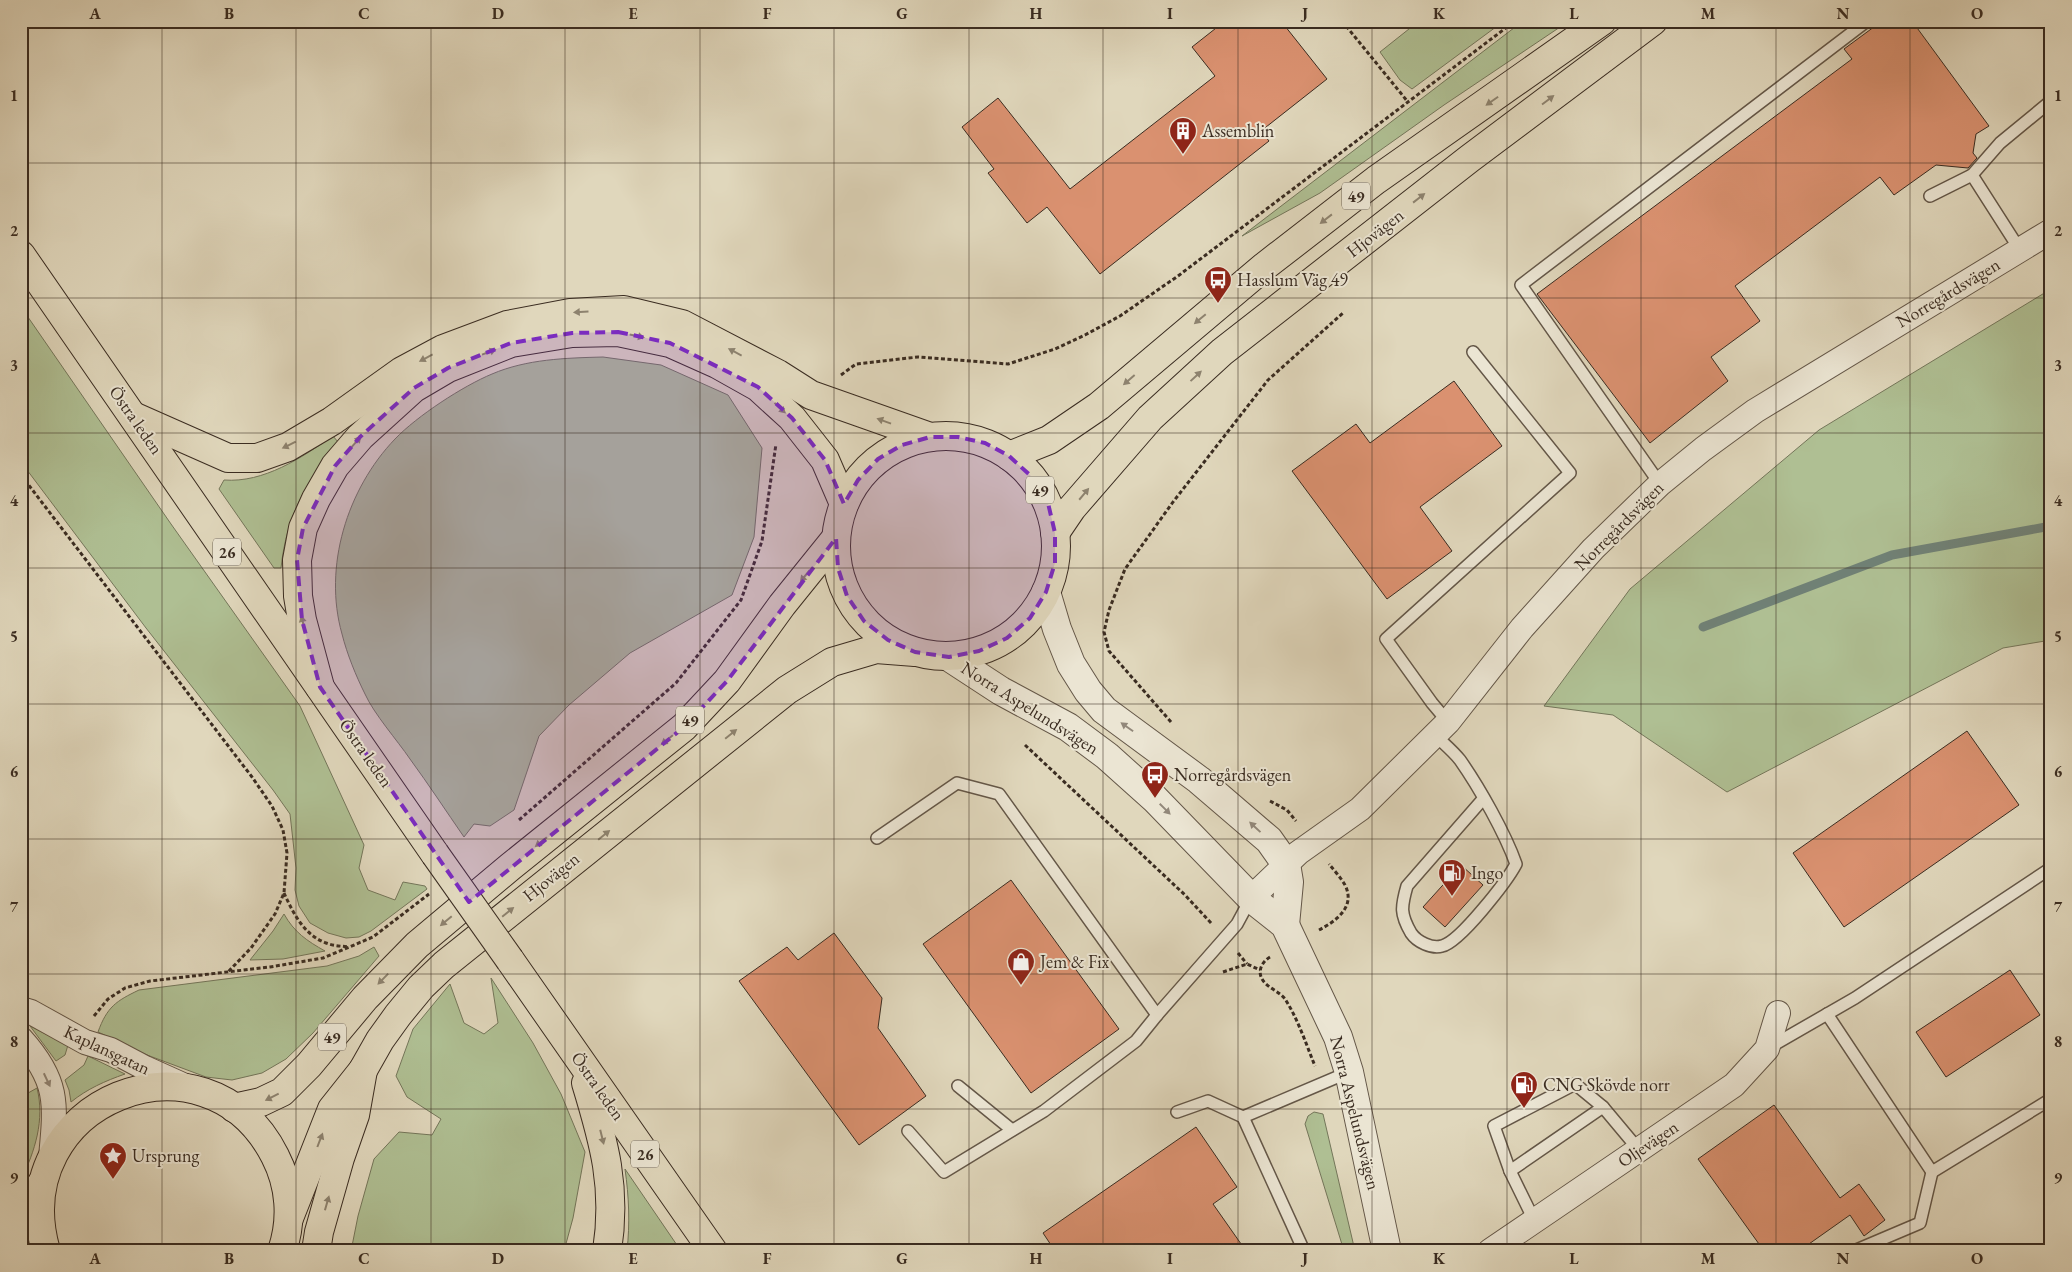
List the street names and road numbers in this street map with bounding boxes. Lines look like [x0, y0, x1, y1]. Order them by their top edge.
road number: 49 [1342, 182, 1370, 210]
street label: Hjovägen [1341, 203, 1408, 262]
street label: Norregårdsvägen [1892, 252, 2004, 333]
street label: Östra leden [104, 381, 169, 459]
road number: 49 [1026, 476, 1054, 504]
street label: Norregårdsvägen [1569, 476, 1669, 575]
road number: 26 [213, 538, 241, 566]
street label: Norra Aspelundsvägen [957, 656, 1104, 759]
road number: 49 [676, 706, 704, 734]
street label: Östra leden [334, 714, 399, 792]
street label: Hjovägen [518, 846, 584, 906]
street label: Kaplansgatan [60, 1020, 155, 1080]
road number: 49 [318, 1024, 346, 1050]
street label: Norra Aspelundsvägen [1325, 1033, 1386, 1193]
street label: Östra leden [566, 1047, 631, 1125]
street label: Oljevägen [1613, 1115, 1683, 1172]
road number: 26 [631, 1140, 659, 1168]

